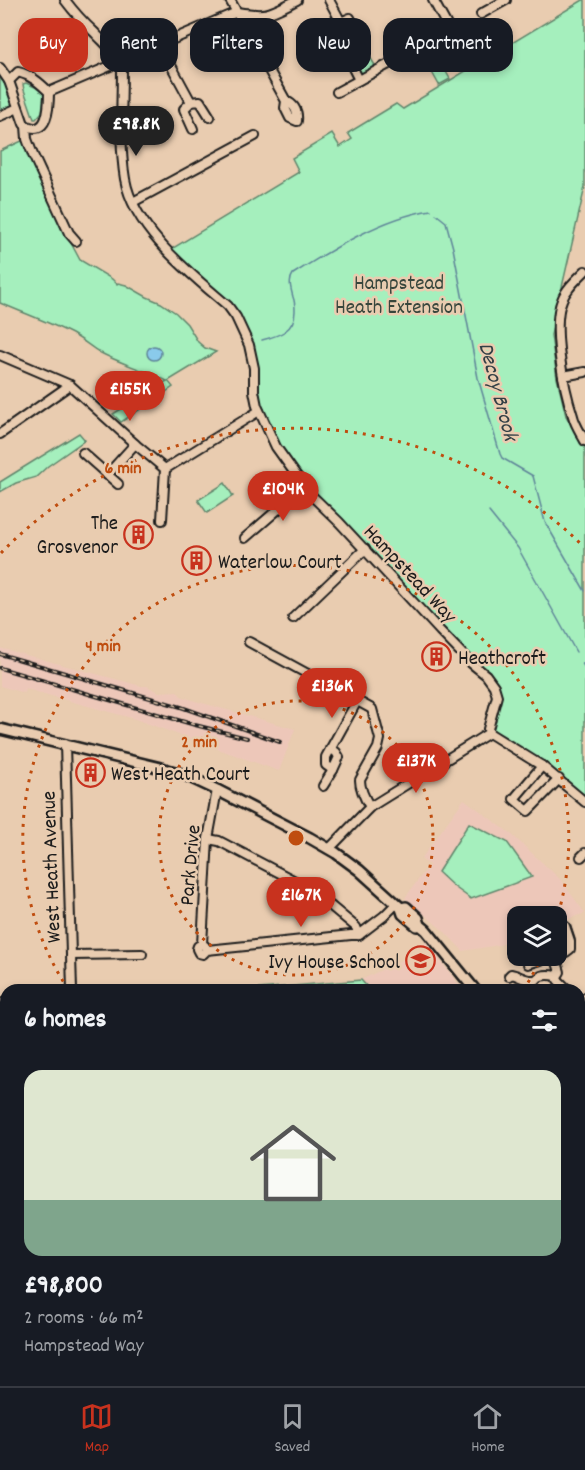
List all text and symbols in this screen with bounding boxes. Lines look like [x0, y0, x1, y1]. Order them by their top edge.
chip: Buy [18, 18, 88, 72]
chip: Rent [100, 18, 178, 72]
chip: Filters [190, 18, 284, 72]
chip: New [296, 18, 371, 72]
chip: Apartment [383, 18, 513, 72]
pin: £98.8K [87, 106, 185, 157]
text: £98.8K [112, 111, 160, 139]
park label: Hampstead Heath Extension [335, 270, 463, 324]
water label: Decoy Brook [469, 339, 525, 447]
pin: £155K [88, 371, 172, 422]
text: £155K [109, 376, 151, 404]
text: 6 min [105, 457, 141, 482]
pin: £104K [241, 471, 325, 522]
text: £104K [262, 476, 304, 504]
place label: The Grosvenor [37, 510, 118, 564]
building icon: The Grosvenor [123, 518, 155, 550]
street label: Hampstead Way [355, 519, 463, 632]
building icon: Waterlow Court [181, 545, 213, 577]
place label: Waterlow Court [218, 549, 342, 579]
text: 4 min [85, 635, 121, 660]
building icon: Heathcroft [421, 641, 453, 673]
place label: Heathcroft [458, 645, 546, 675]
pin: £136K [290, 668, 374, 719]
text: £136K [311, 673, 353, 701]
text: 2 min [181, 731, 217, 756]
pin: £137K [374, 743, 458, 794]
text: £137K [396, 748, 436, 776]
building icon: West Heath Court [74, 757, 106, 789]
place label: West Heath Court [111, 761, 250, 791]
street label: West Heath Avenue [35, 790, 71, 943]
street label: Park Drive [174, 824, 210, 907]
centre of rings [286, 828, 306, 848]
pin: £167K [259, 877, 343, 928]
text: £167K [280, 882, 322, 910]
map controls [507, 906, 567, 966]
button: layers [507, 906, 567, 966]
school or university icon: Ivy House School [405, 945, 437, 977]
place label: Ivy House School [268, 949, 400, 979]
text: 6 homes [24, 1002, 106, 1039]
icon: filters [528, 1004, 561, 1037]
icon: home [239, 1109, 347, 1217]
text: £98,800 [24, 1268, 103, 1305]
text: 2 rooms · 66 m² [24, 1305, 144, 1333]
text: Hampstead Way [24, 1333, 143, 1361]
tab: Map [80, 1400, 113, 1459]
tab: Saved [274, 1400, 310, 1459]
tab: Home [471, 1400, 505, 1459]

